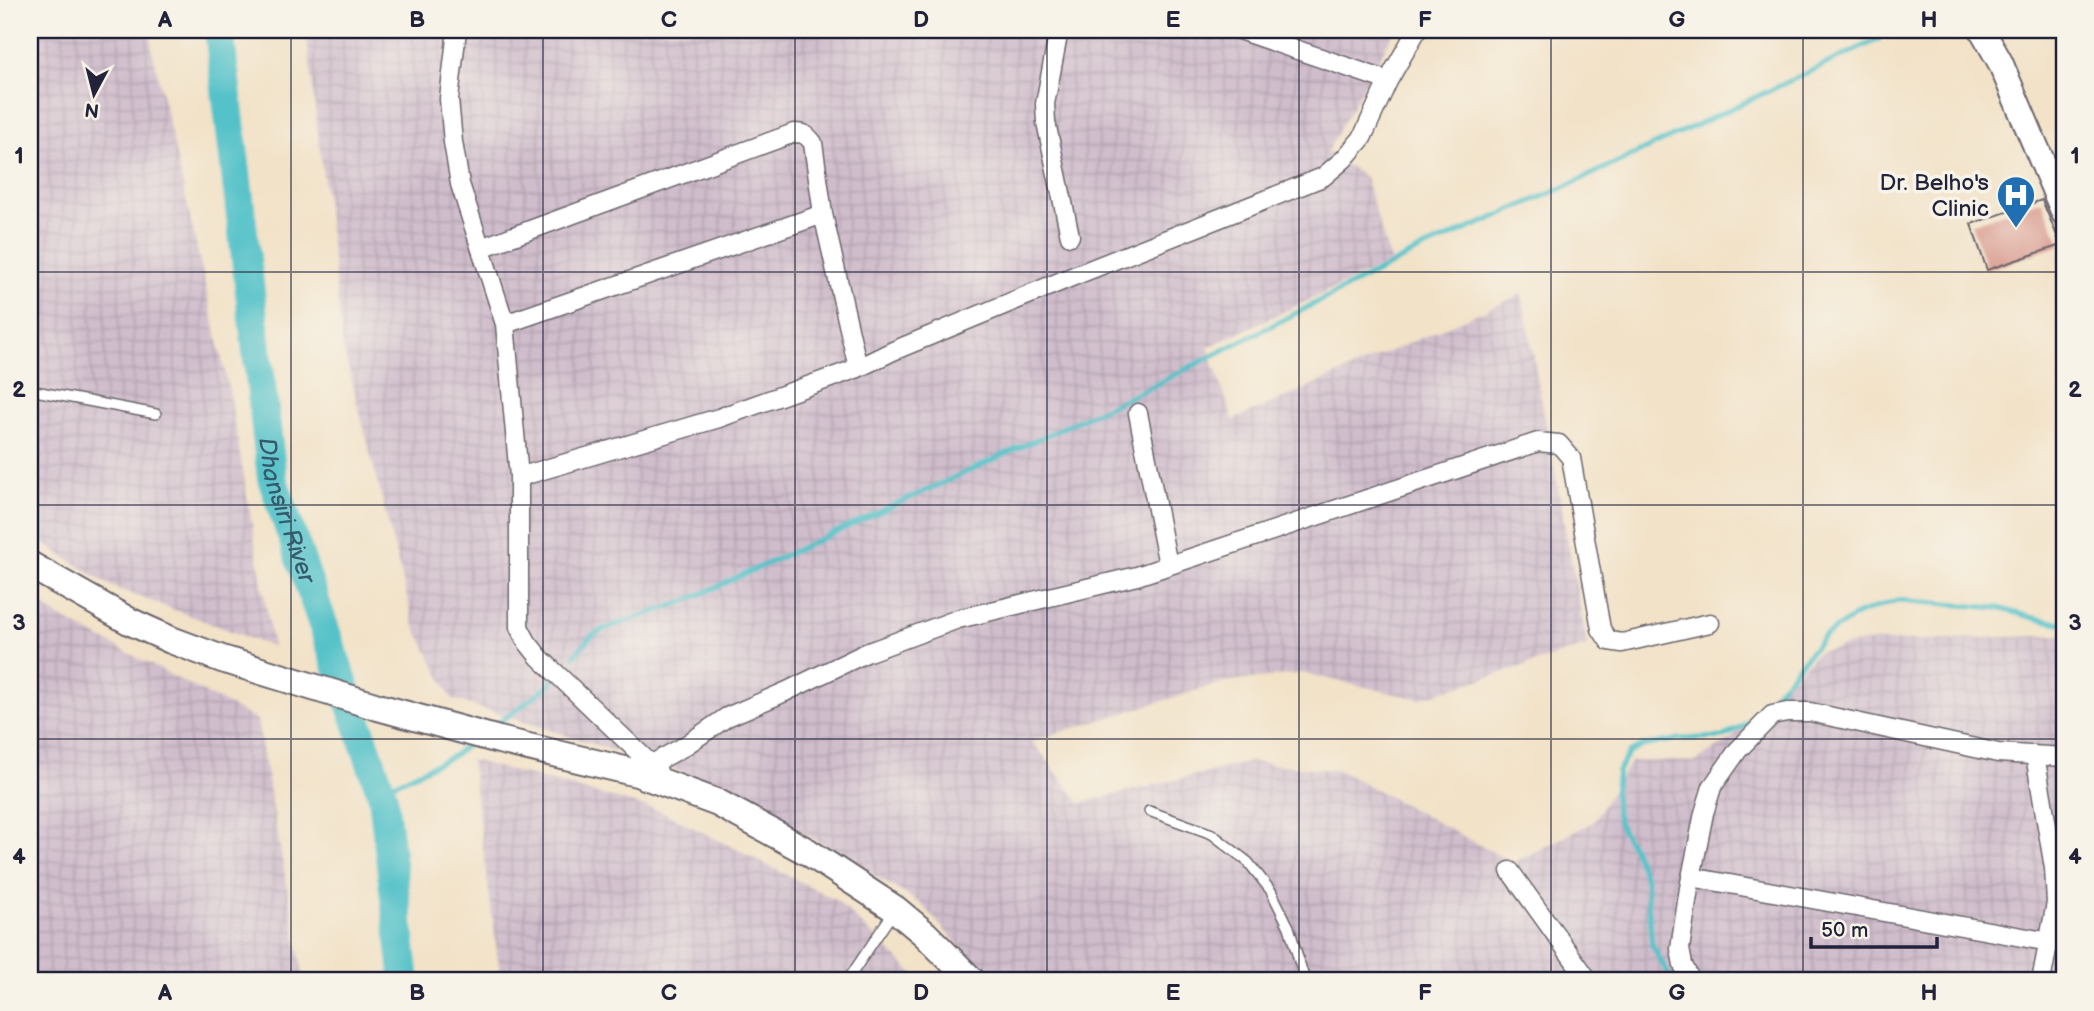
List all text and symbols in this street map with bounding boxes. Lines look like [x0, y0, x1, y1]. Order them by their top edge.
text: A [157, 6, 173, 34]
text: B [409, 6, 425, 34]
text: C [661, 6, 677, 34]
text: D [913, 6, 929, 34]
text: E [1166, 6, 1181, 34]
text: F [1418, 6, 1432, 34]
text: G [1669, 6, 1686, 34]
text: H [1920, 6, 1938, 34]
north arrow [60, 60, 130, 130]
text: N [84, 97, 101, 122]
text: 1 [14, 142, 24, 170]
text: 1 [2070, 142, 2080, 170]
place label: Dr. Belho's Clinic [1880, 169, 1989, 223]
hospital icon: Dr. Belho's Clinic [1995, 174, 2037, 229]
text: 2 [12, 376, 26, 404]
text: 2 [2068, 376, 2082, 404]
water label: Dhansiri River [252, 436, 322, 589]
text: 3 [12, 609, 26, 637]
text: 3 [2068, 609, 2082, 637]
text: 4 [12, 843, 26, 871]
text: 4 [2068, 843, 2082, 871]
scale bar [1811, 906, 1937, 950]
text: 50 m [1821, 918, 1868, 943]
text: A [157, 979, 173, 1007]
text: B [409, 979, 425, 1007]
text: C [661, 979, 677, 1007]
text: D [913, 979, 929, 1007]
text: E [1166, 979, 1181, 1007]
text: F [1418, 979, 1432, 1007]
text: G [1669, 979, 1686, 1007]
text: H [1920, 979, 1938, 1007]

